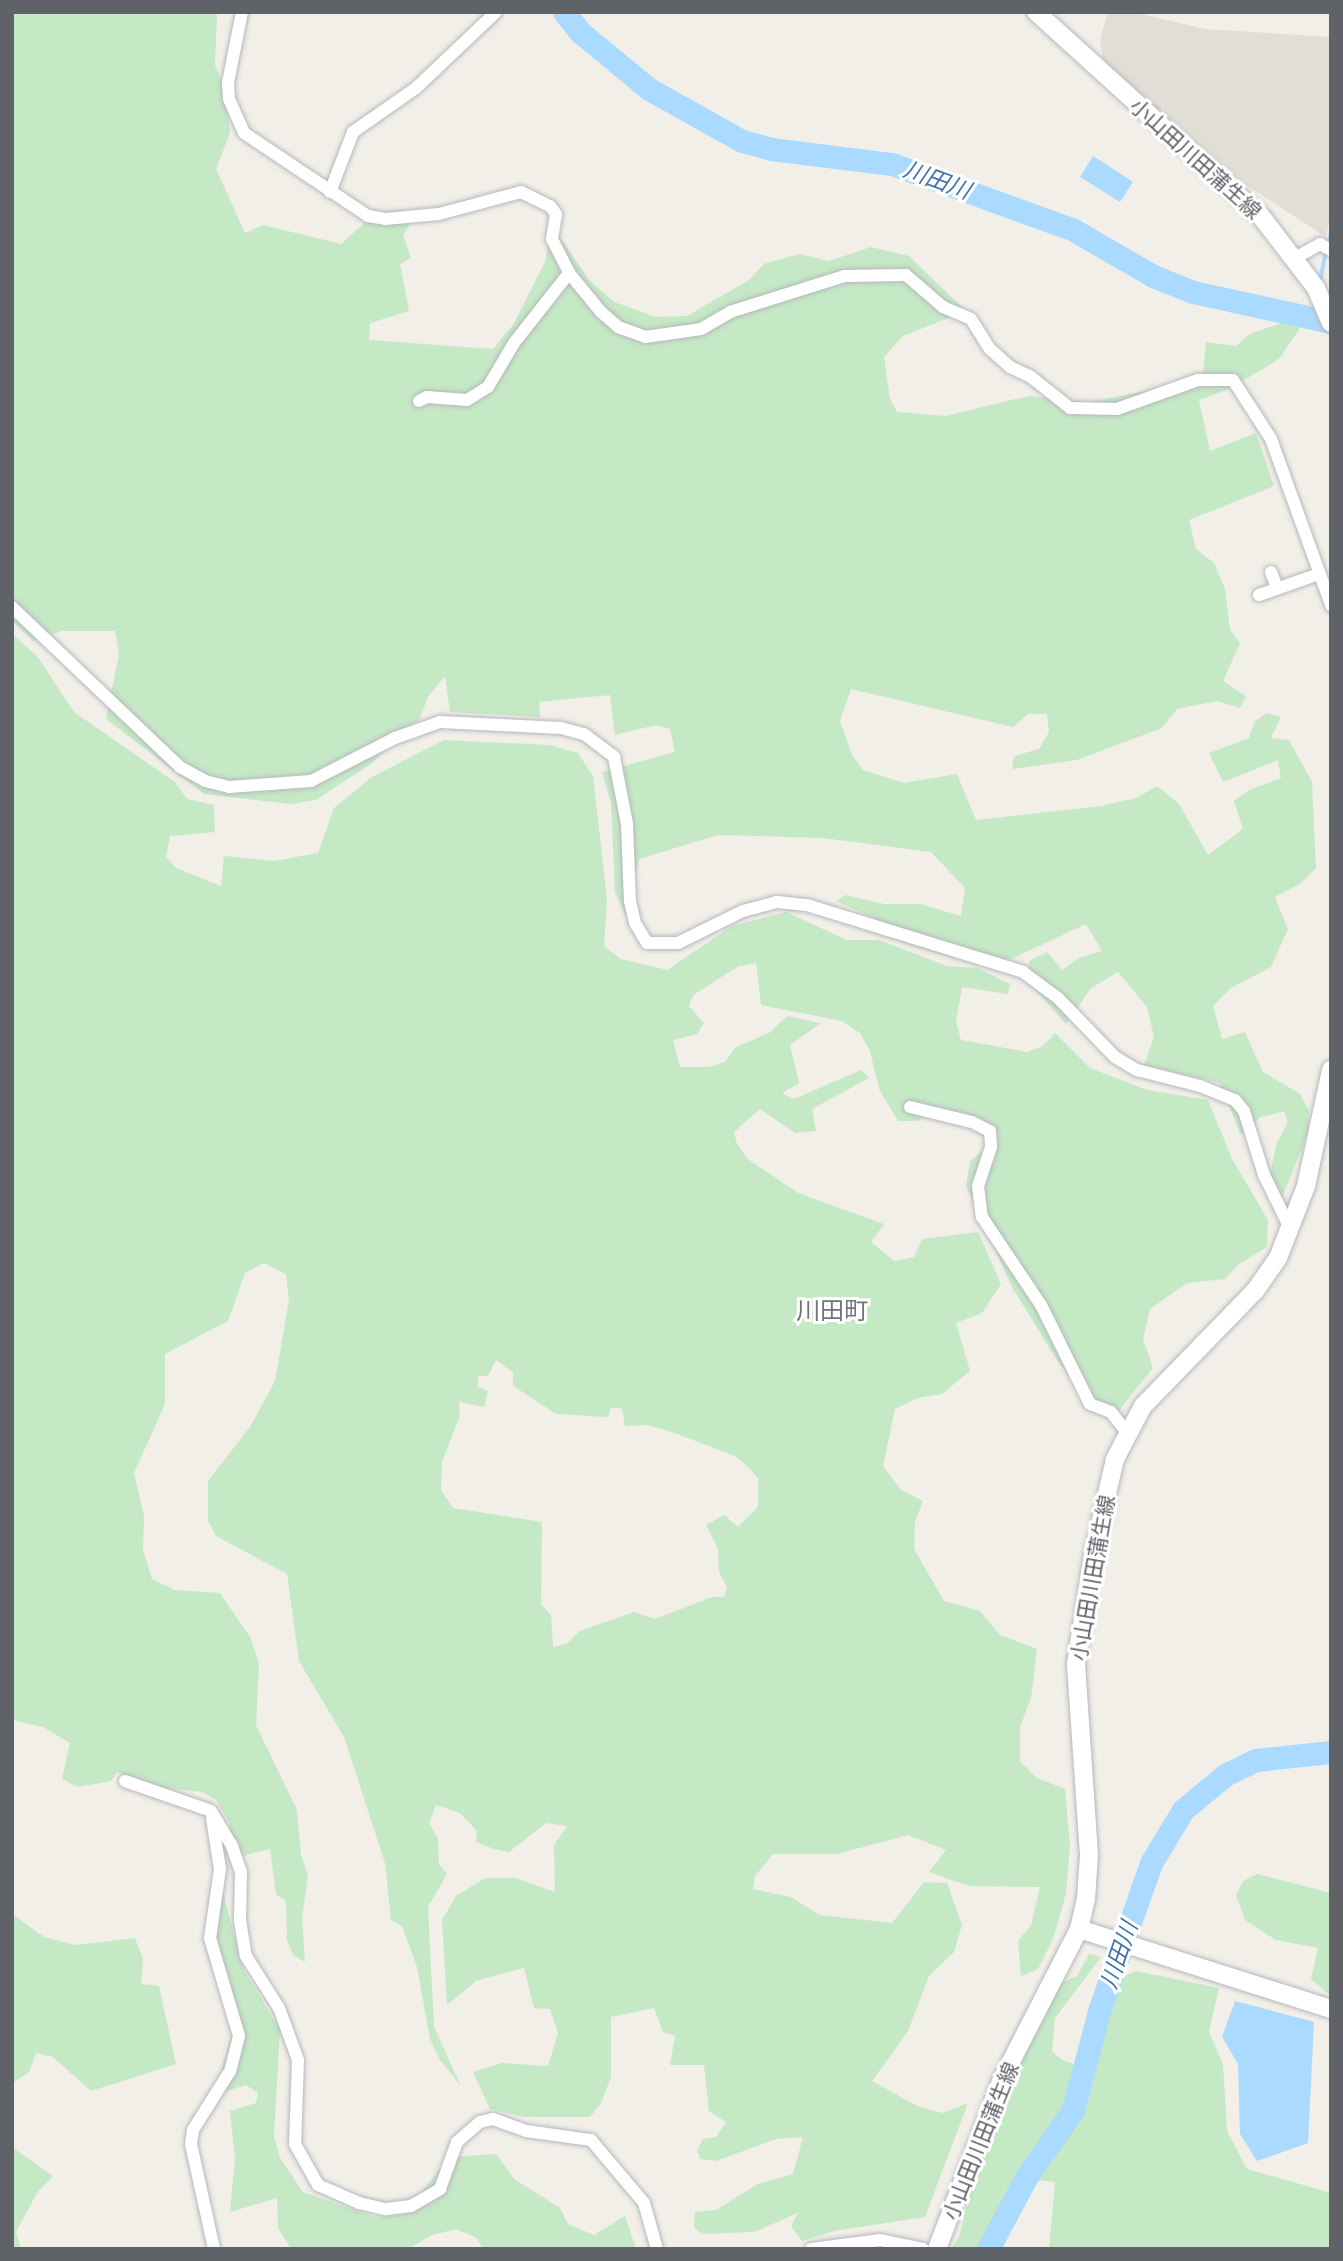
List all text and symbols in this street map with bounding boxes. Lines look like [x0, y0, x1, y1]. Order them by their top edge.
street label: 小山田川田蒲生線 [1125, 92, 1267, 224]
water label: 川田川 [900, 155, 974, 205]
district label: 川田町 [796, 1297, 868, 1325]
street label: 小山田川田蒲生線 [1065, 1493, 1119, 1663]
water label: 川田川 [1095, 1918, 1143, 1992]
street label: 小山田川田蒲生線 [937, 2058, 1023, 2224]

